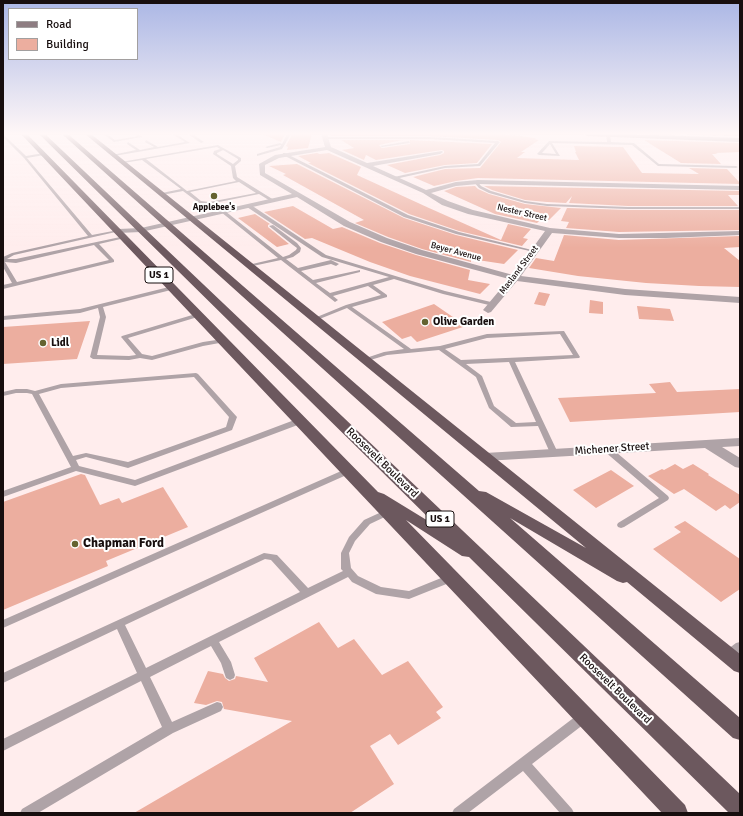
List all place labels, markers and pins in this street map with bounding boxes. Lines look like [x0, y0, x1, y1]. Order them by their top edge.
marker: Applebee's [209, 191, 219, 201]
place label: Applebee's [193, 203, 235, 213]
place label: Olive Garden [433, 315, 494, 329]
marker: Olive Garden [420, 317, 430, 327]
place label: Lidl [51, 336, 69, 350]
marker: Lidl [38, 338, 48, 348]
place label: Chapman Ford [83, 536, 164, 552]
marker: Chapman Ford [70, 539, 80, 549]

